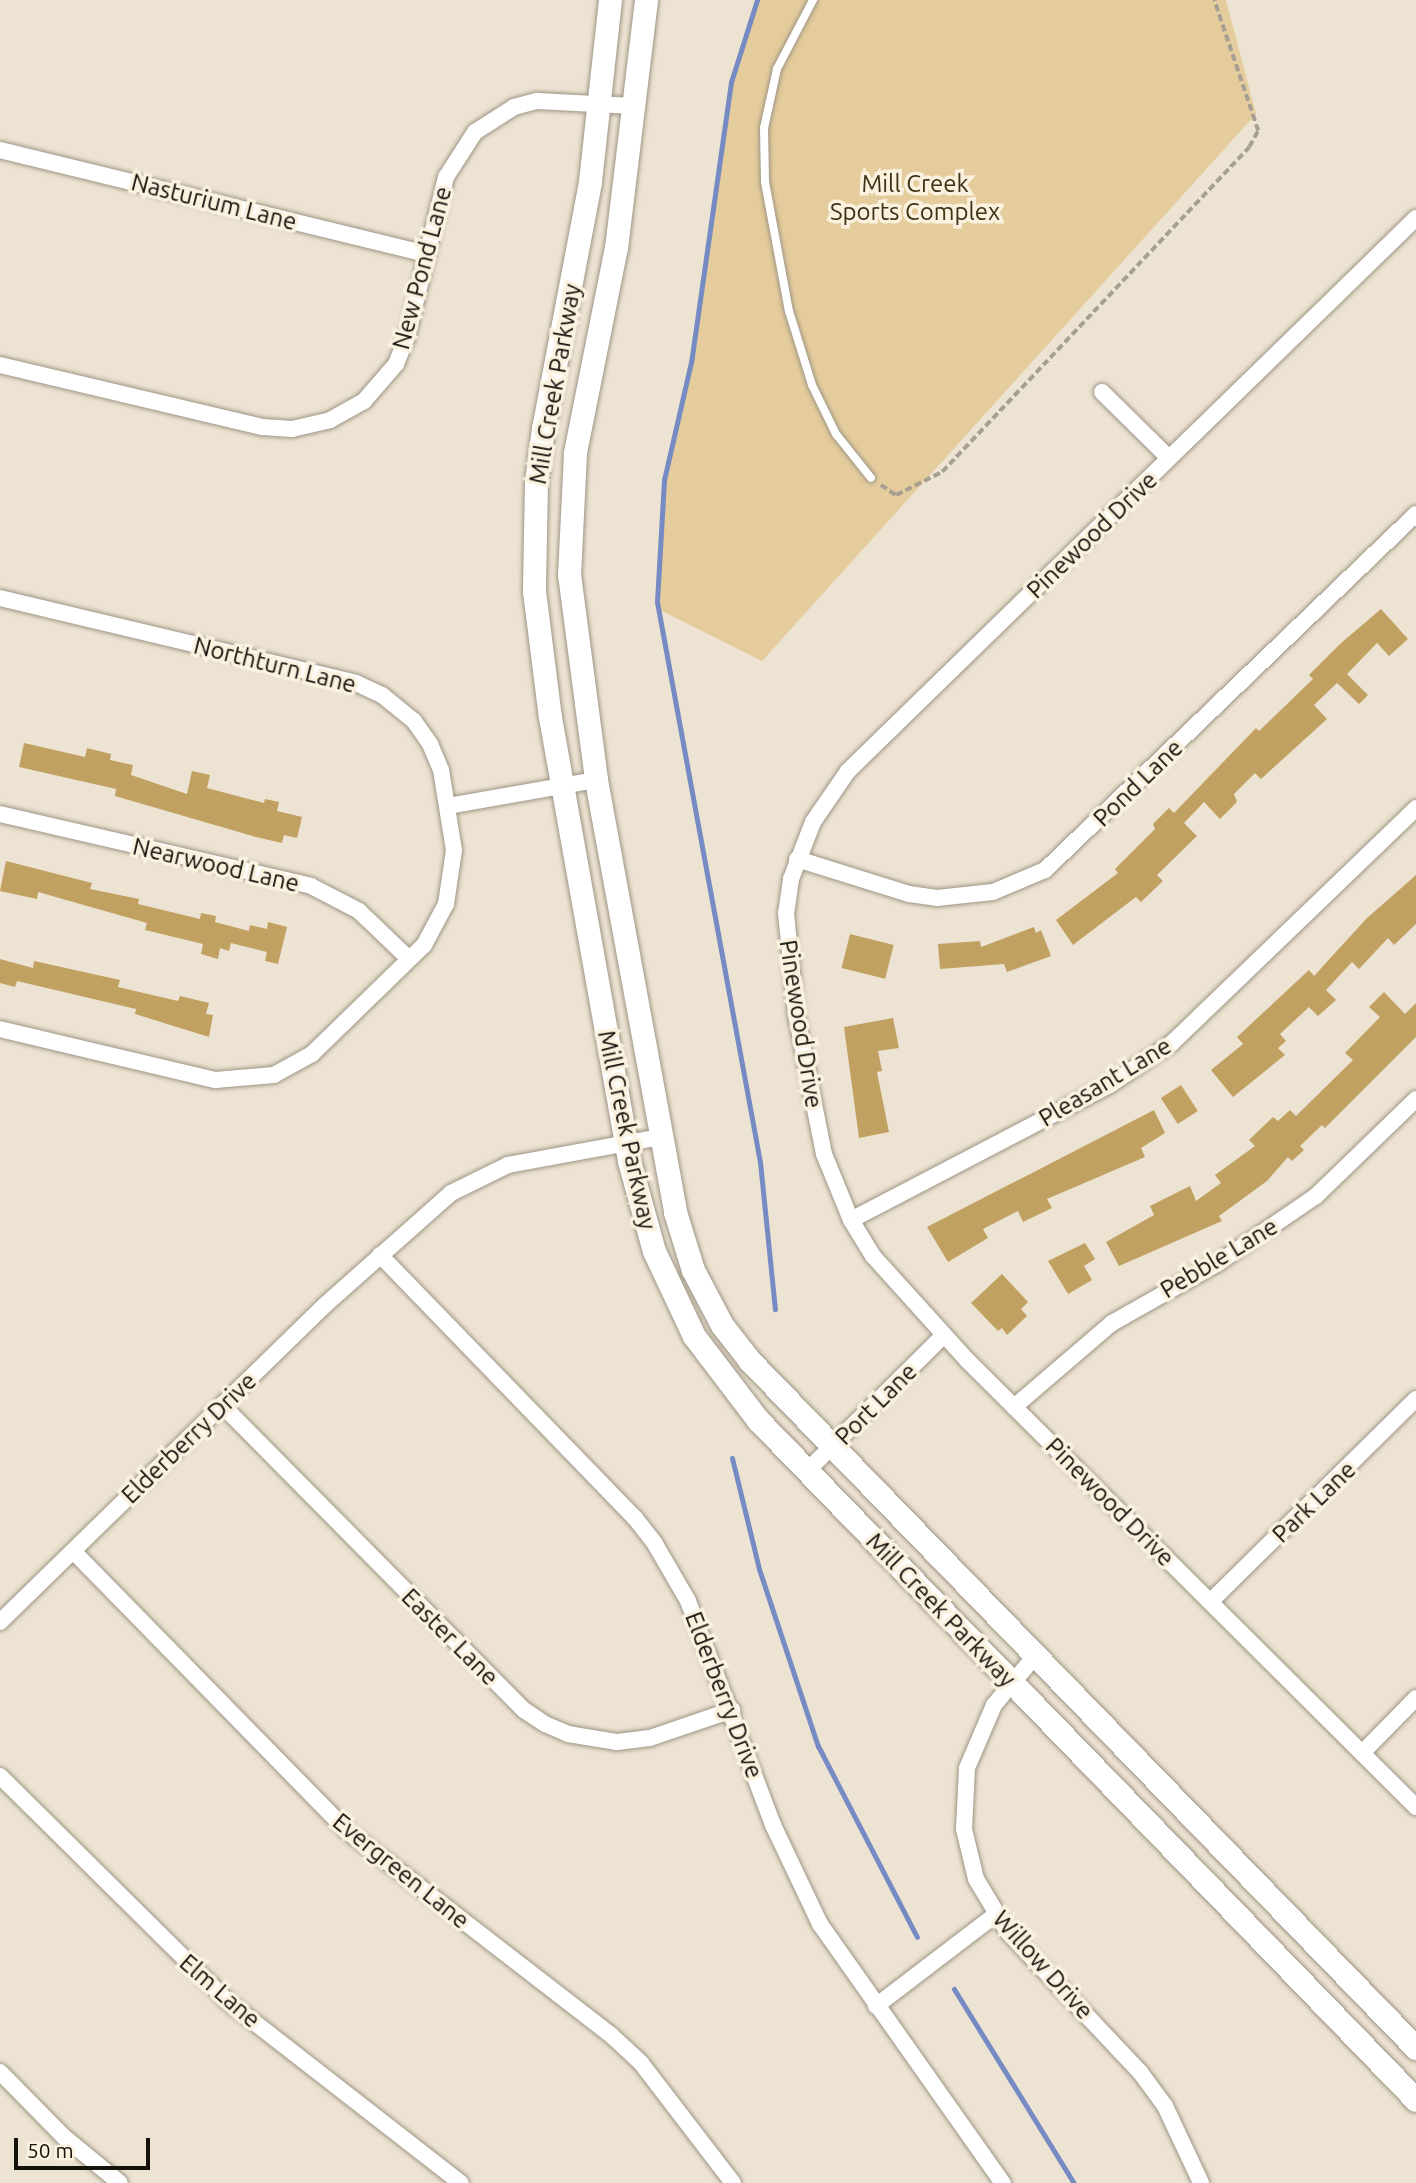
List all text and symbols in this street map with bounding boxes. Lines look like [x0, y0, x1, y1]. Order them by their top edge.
street label: Nasturium Lane [128, 168, 300, 236]
park label: Mill Creek Sports Complex [830, 170, 1000, 226]
street label: New Pond Lane [386, 183, 458, 353]
street label: Mill Creek Parkway [523, 282, 587, 486]
street label: Pinewood Drive [1021, 466, 1163, 604]
street label: Northturn Lane [191, 631, 359, 699]
street label: Pond Lane [1087, 733, 1189, 833]
street label: Nearwood Lane [130, 832, 302, 898]
street label: Pinewood Drive [773, 938, 829, 1110]
street label: Mill Creek Parkway [592, 1028, 662, 1232]
street label: Pleasant Lane [1034, 1031, 1176, 1133]
street label: Pebble Lane [1155, 1212, 1283, 1304]
street label: Port Lane [829, 1357, 923, 1451]
street label: Elderberry Drive [116, 1367, 262, 1509]
street label: Pinewood Drive [1040, 1432, 1180, 1572]
street label: Park Lane [1266, 1455, 1362, 1549]
street label: Mill Creek Parkway [860, 1527, 1022, 1693]
street label: Easter Lane [396, 1583, 504, 1691]
street label: Elderberry Drive [679, 1608, 769, 1782]
street label: Evergreen Lane [327, 1807, 475, 1935]
street label: Willow Drive [987, 1905, 1099, 2025]
street label: Elm Lane [174, 1948, 266, 2034]
scale bar [18, 2124, 154, 2168]
text: 50 m [27, 2138, 74, 2162]

